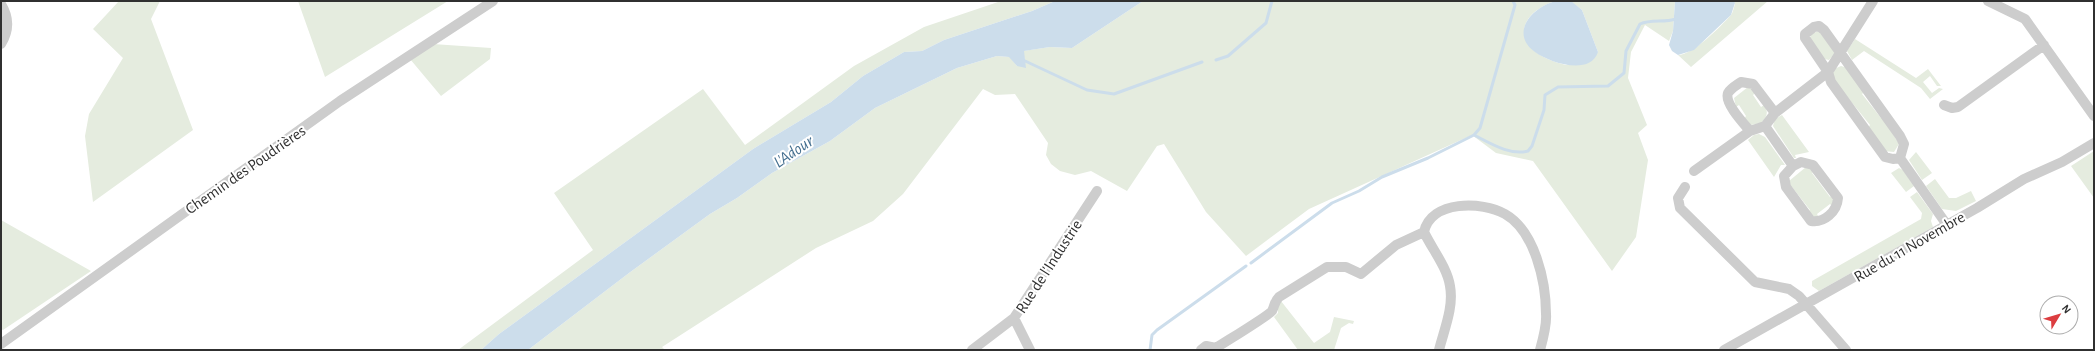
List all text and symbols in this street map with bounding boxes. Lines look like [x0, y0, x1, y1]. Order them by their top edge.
street label: Chemin des Poudrières [183, 122, 309, 217]
water label: L'Adour [770, 132, 817, 171]
street label: Rue du 11 Novembre [1851, 209, 1968, 285]
street label: Rue de l'Industrie [1013, 217, 1085, 316]
north arrow [2039, 295, 2079, 335]
text: N [2060, 303, 2073, 316]

